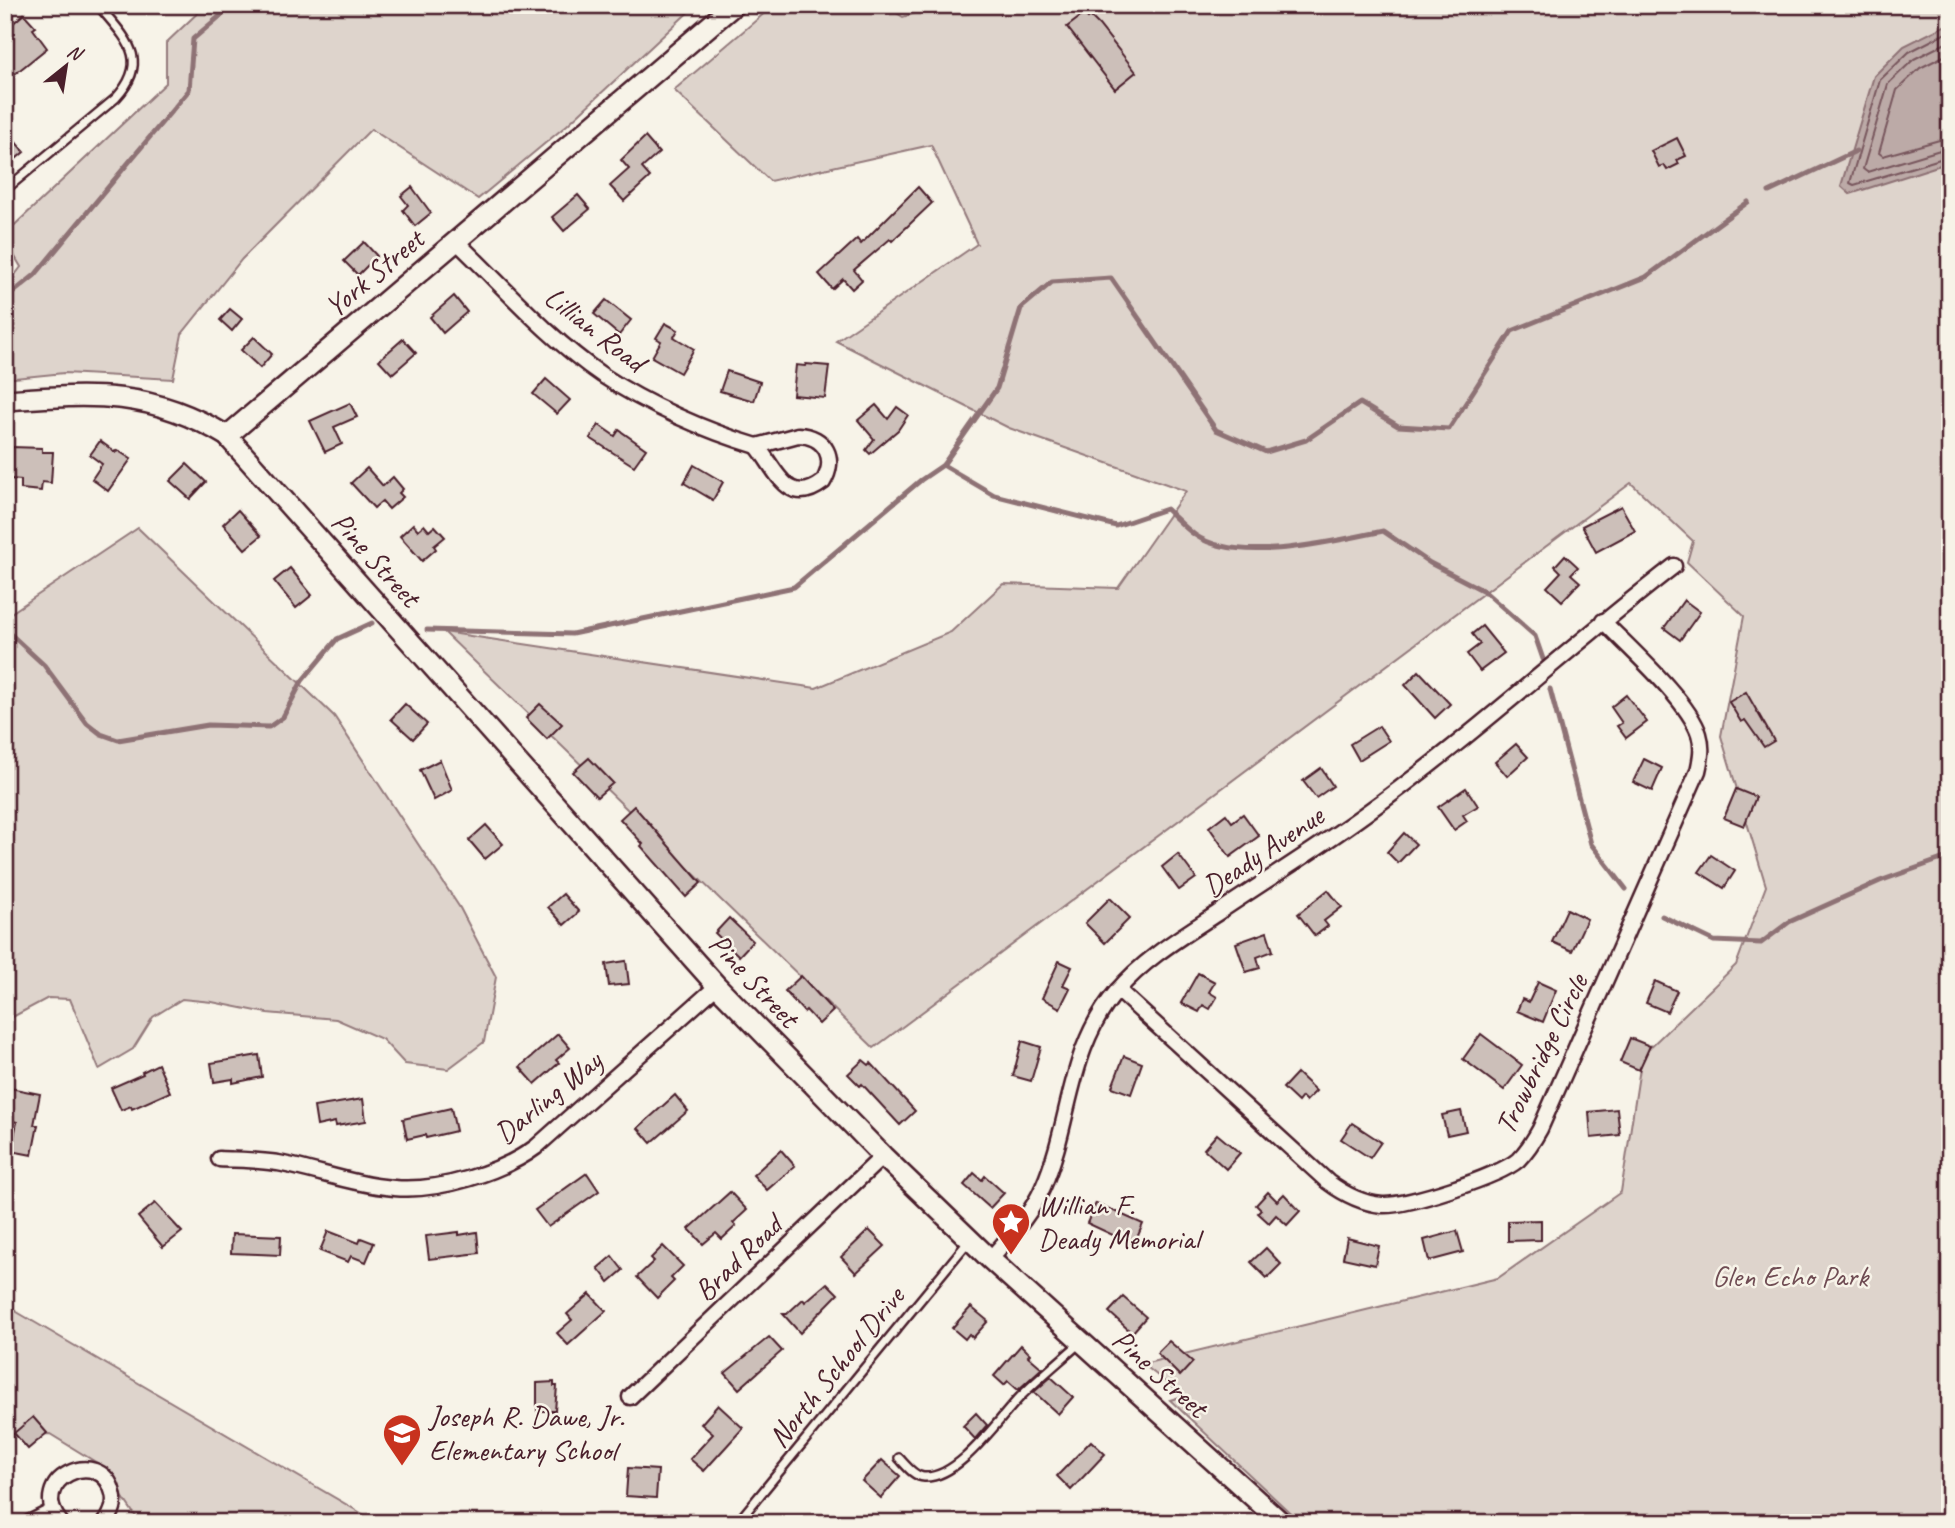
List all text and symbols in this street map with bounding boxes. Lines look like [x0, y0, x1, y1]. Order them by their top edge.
north arrow [32, 32, 102, 102]
text: N [63, 39, 88, 67]
street label: York Street [317, 219, 434, 325]
street label: Lillian Road [537, 278, 656, 383]
street label: Pine Street [323, 504, 431, 617]
street label: Deady Avenue [1195, 796, 1332, 905]
street label: Pine Street [701, 925, 809, 1037]
street label: Trowbridge Circle [1486, 966, 1597, 1140]
street label: Darling Way [487, 1041, 611, 1152]
place label: Willian F. Deady Memorial [1038, 1186, 1204, 1258]
place icon: Willian F. Deady Memorial [990, 1201, 1032, 1256]
street label: Brad Road [686, 1204, 793, 1309]
park label: Glen Echo Park [1712, 1257, 1870, 1295]
street label: North School Drive [759, 1277, 914, 1455]
street label: Pine Street [1105, 1320, 1218, 1428]
place label: Joseph R. Dawe, Jr. Elementary School [427, 1397, 625, 1469]
school or university icon: Joseph R. Dawe, Jr. Elementary School [381, 1412, 423, 1467]

